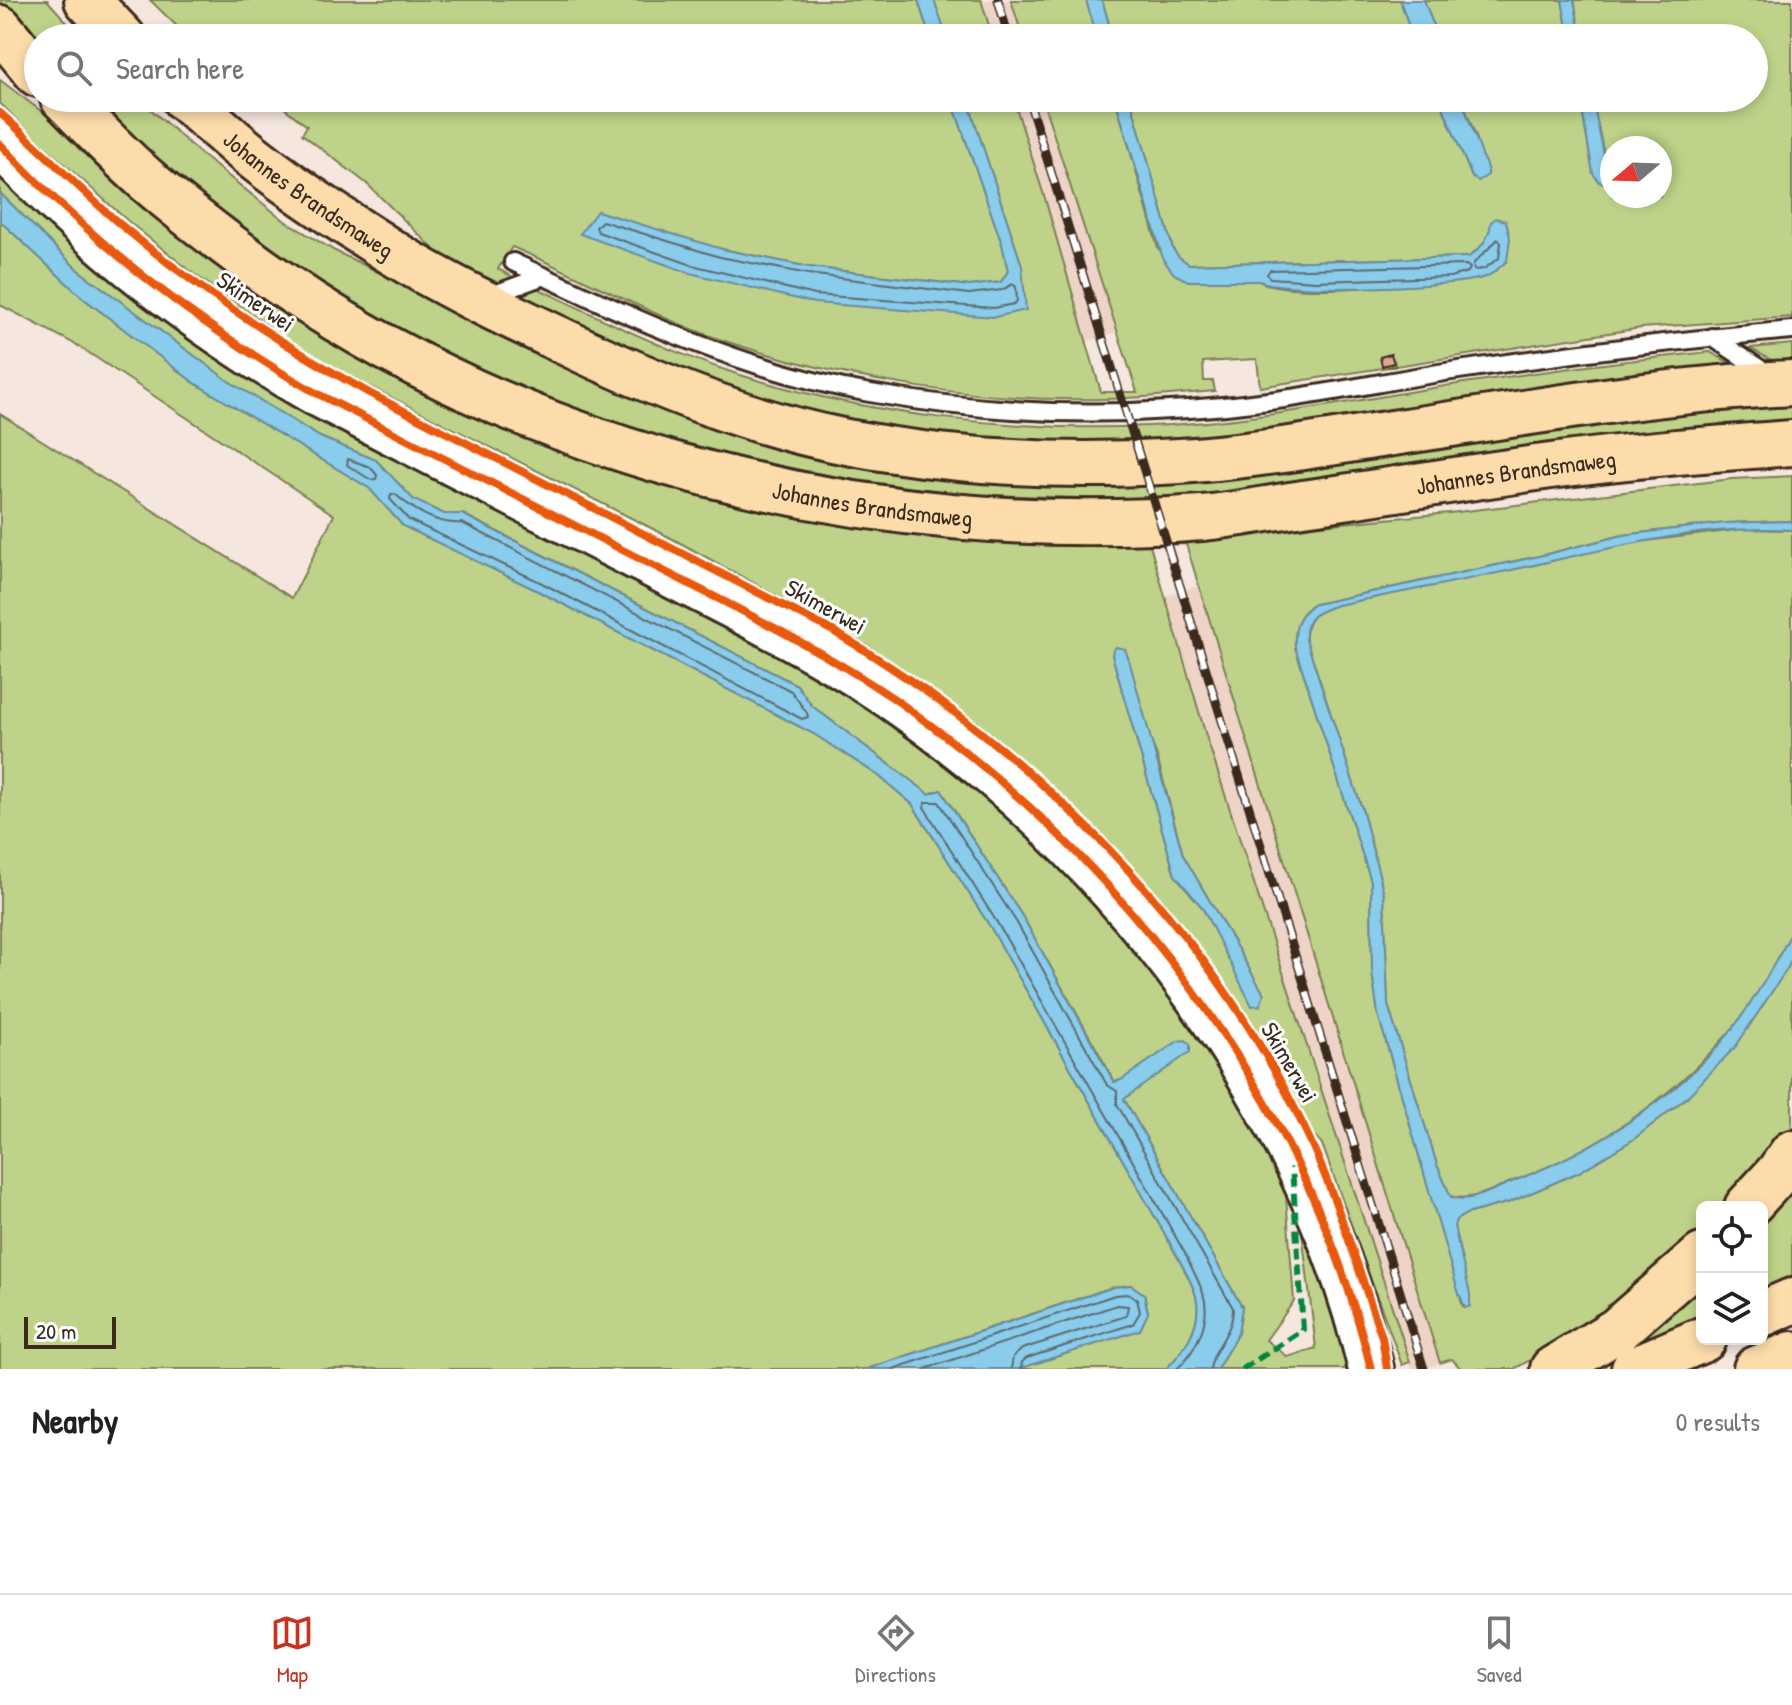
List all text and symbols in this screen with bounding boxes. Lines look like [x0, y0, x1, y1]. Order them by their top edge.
search box [24, 24, 1768, 112]
icon: search [52, 46, 96, 90]
text: Search here [116, 48, 244, 88]
street label: Johannes Brandsmaweg [217, 123, 400, 265]
north arrow [1600, 136, 1672, 208]
street label: Skimerwei [211, 263, 301, 339]
street label: Johannes Brandsmaweg [1414, 442, 1617, 502]
street label: Johannes Brandsmaweg [770, 473, 974, 534]
street label: Skimerwei [780, 571, 872, 641]
street label: Skimerwei [1254, 1016, 1326, 1108]
map controls [1696, 1201, 1768, 1345]
button: locate [1696, 1201, 1768, 1273]
button: layers [1696, 1273, 1768, 1345]
scale bar [24, 1313, 116, 1349]
text: 20 m [36, 1316, 76, 1346]
text: Nearby [32, 1398, 118, 1444]
text: 0 results [1676, 1404, 1760, 1439]
tab: Map [270, 1611, 314, 1689]
tab: Directions [855, 1611, 936, 1689]
tab: Saved [1477, 1611, 1522, 1689]

